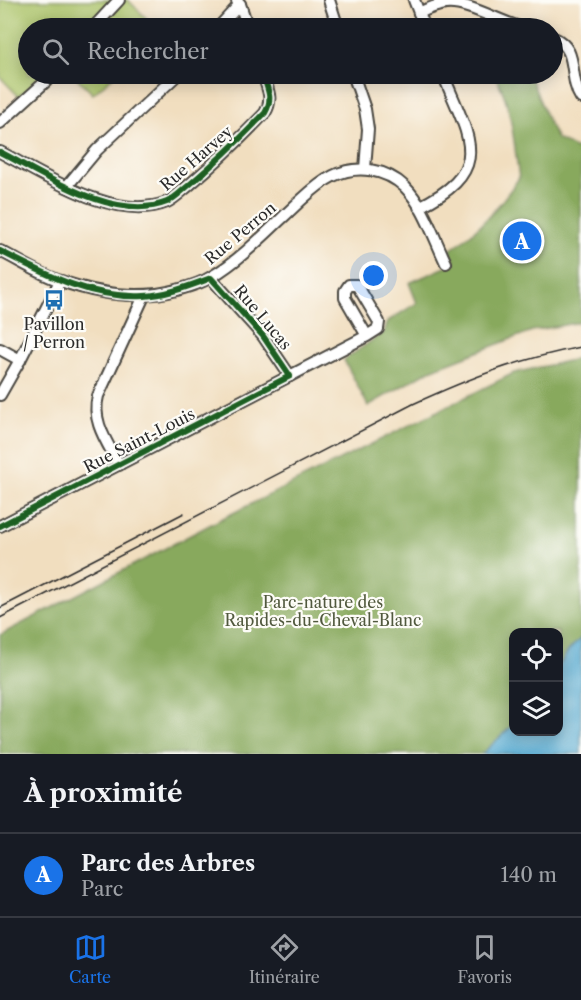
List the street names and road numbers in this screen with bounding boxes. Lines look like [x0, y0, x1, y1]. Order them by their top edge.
street label: Rue Harvey [156, 120, 237, 195]
street label: Rue Perron [200, 197, 280, 269]
street label: Rue Lucas [230, 280, 296, 354]
street label: Rue Saint-Louis [80, 403, 198, 477]

